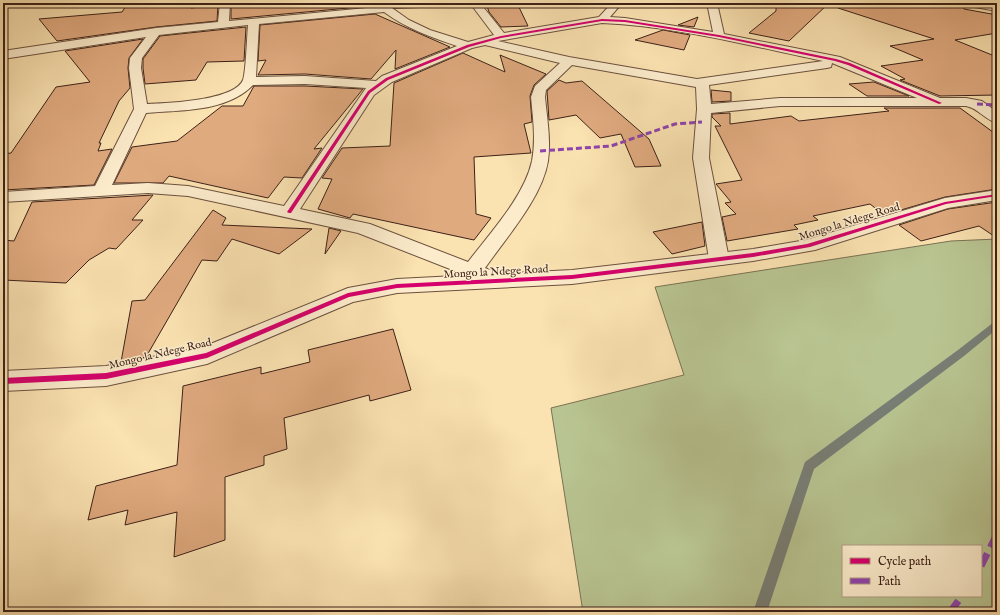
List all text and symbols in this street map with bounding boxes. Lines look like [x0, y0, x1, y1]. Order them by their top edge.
street label: Mongo la Ndege Road [797, 200, 902, 244]
street label: Mongo la Ndege Road [443, 262, 549, 282]
street label: Mongo la Ndege Road [108, 335, 213, 373]
legend [842, 545, 982, 597]
text: Cycle path [878, 554, 932, 570]
text: Path [878, 574, 901, 589]

